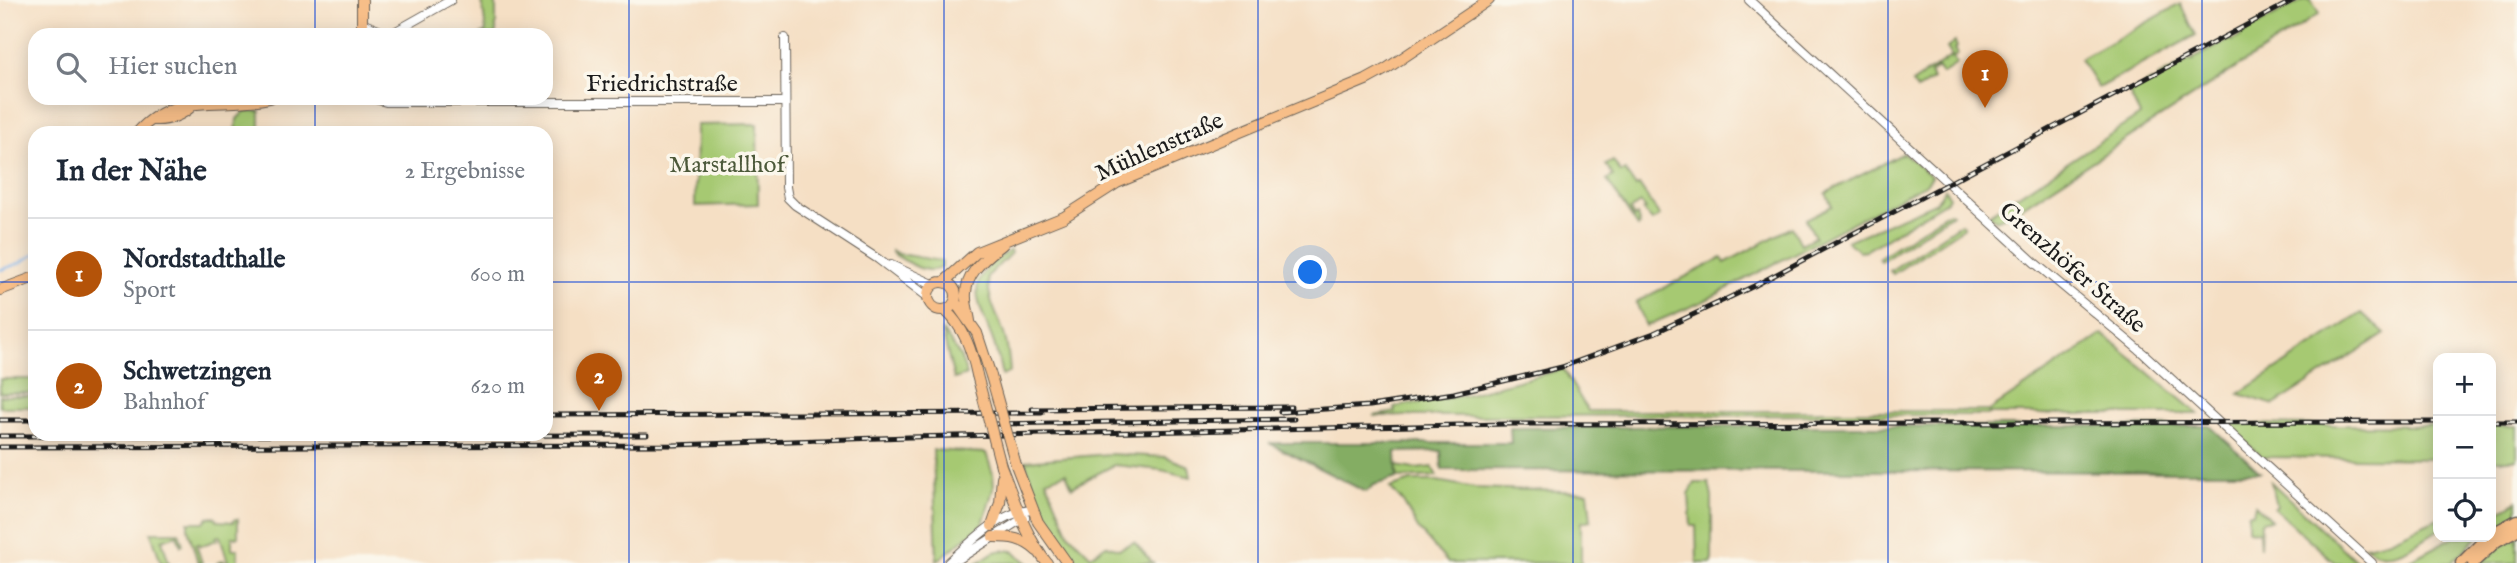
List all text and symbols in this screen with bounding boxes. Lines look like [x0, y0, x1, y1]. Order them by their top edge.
search box [28, 28, 553, 105]
icon: search [52, 48, 90, 86]
text: Hier suchen [108, 50, 238, 83]
pin: 1 [1962, 50, 2008, 108]
street label: Friedrichstraße [586, 69, 738, 100]
street label: Mühlenstraße [1091, 105, 1229, 189]
park label: Marstallhof [669, 150, 789, 181]
text: In der Nähe [56, 153, 207, 191]
text: 2 Ergebnisse [404, 157, 525, 186]
street label: Grenzhöfer Straße [1992, 196, 2152, 341]
text: Nordstadthalle [123, 243, 285, 276]
your location [1293, 255, 1327, 289]
text: 1 [75, 260, 83, 289]
text: 600 m [470, 260, 525, 289]
text: Sport [123, 276, 176, 305]
pin: 2 [576, 353, 622, 411]
map controls [2433, 353, 2496, 542]
button: + [2433, 353, 2496, 416]
text: Schwetzingen [123, 355, 271, 388]
text: 2 [74, 372, 84, 401]
text: 620 m [470, 372, 525, 401]
text: Bahnhof [123, 388, 205, 417]
button: − [2433, 416, 2496, 479]
button: locate [2433, 479, 2496, 542]

